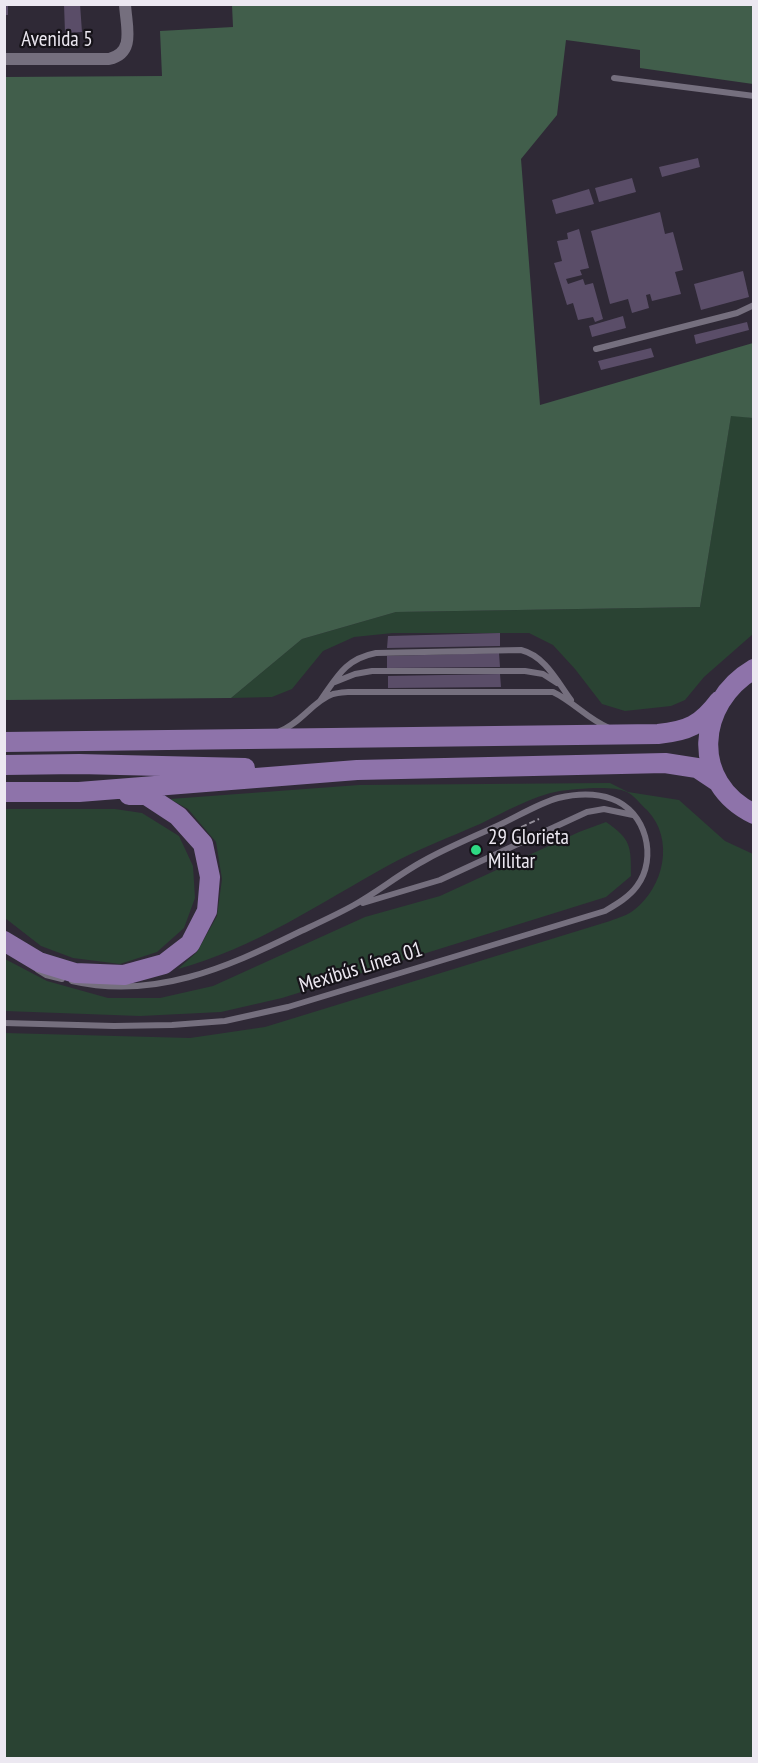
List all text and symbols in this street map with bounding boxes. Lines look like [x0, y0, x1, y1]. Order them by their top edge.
street label: Avenida 5 [21, 27, 93, 53]
place label: 29 Glorieta Militar [488, 825, 569, 875]
marker: 29 Glorieta Militar [469, 843, 483, 857]
street label: Mexibús Línea 01 [296, 937, 426, 999]

